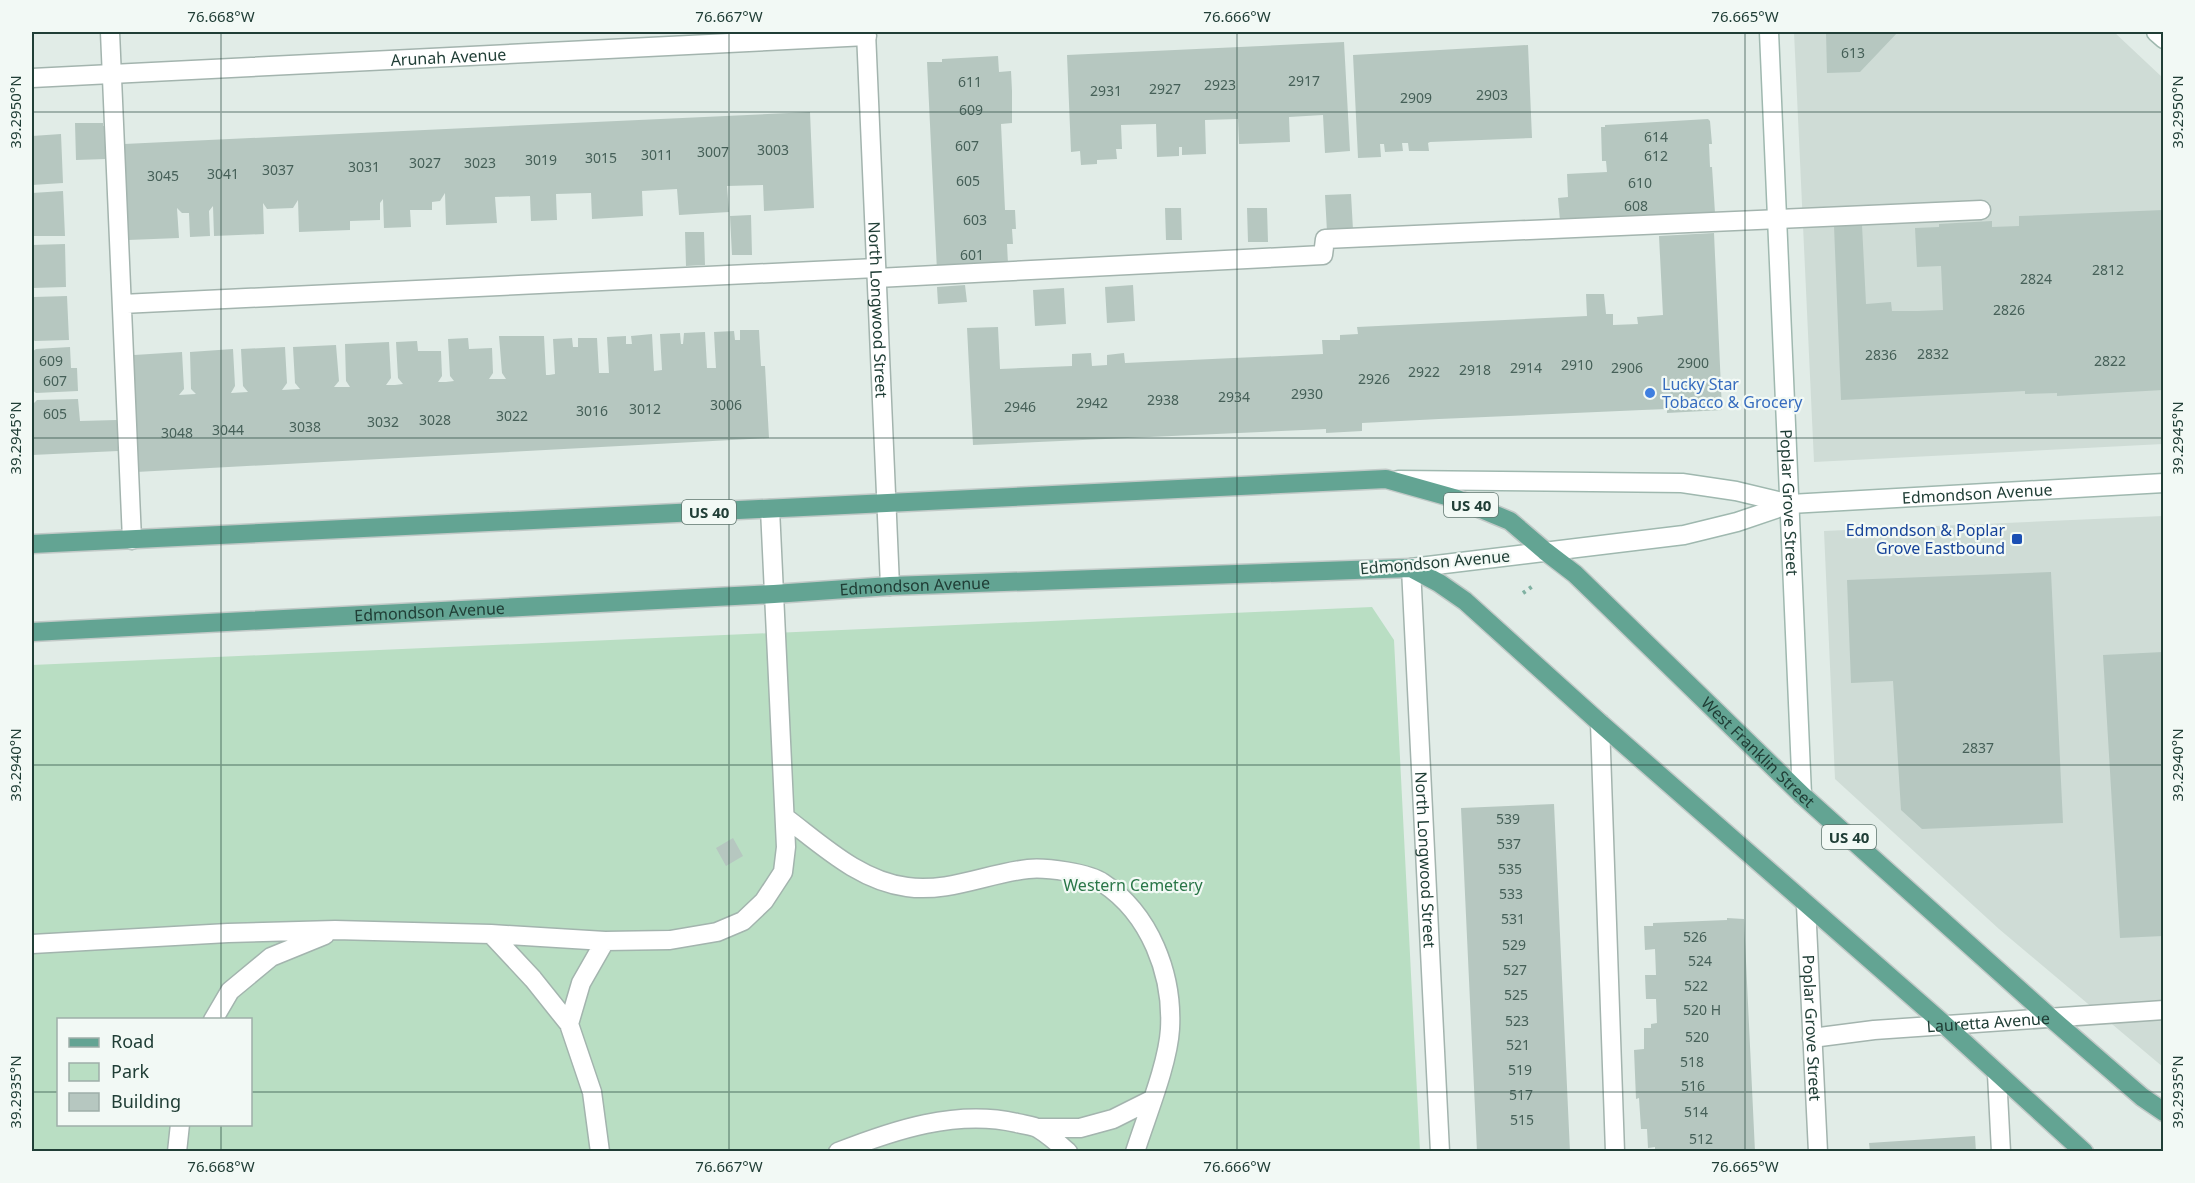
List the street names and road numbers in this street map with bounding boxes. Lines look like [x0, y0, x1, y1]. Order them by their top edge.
street label: Arunah Avenue [390, 43, 507, 71]
street label: North Longwood Street [863, 221, 893, 399]
street label: Poplar Grove Street [1775, 429, 1804, 576]
street label: Edmondson Avenue [1901, 478, 2053, 509]
road number: US 40 [1444, 493, 1498, 517]
road number: US 40 [682, 500, 736, 524]
street label: Edmondson Avenue [1359, 544, 1511, 580]
street label: Edmondson Avenue [839, 572, 990, 600]
street label: Edmondson Avenue [354, 597, 505, 626]
street label: West Franklin Street [1696, 692, 1820, 813]
street label: North Longwood Street [1410, 771, 1441, 949]
road number: US 40 [1822, 825, 1876, 849]
street label: Poplar Grove Street [1797, 954, 1827, 1102]
street label: Lauretta Avenue [1926, 1007, 2051, 1037]

